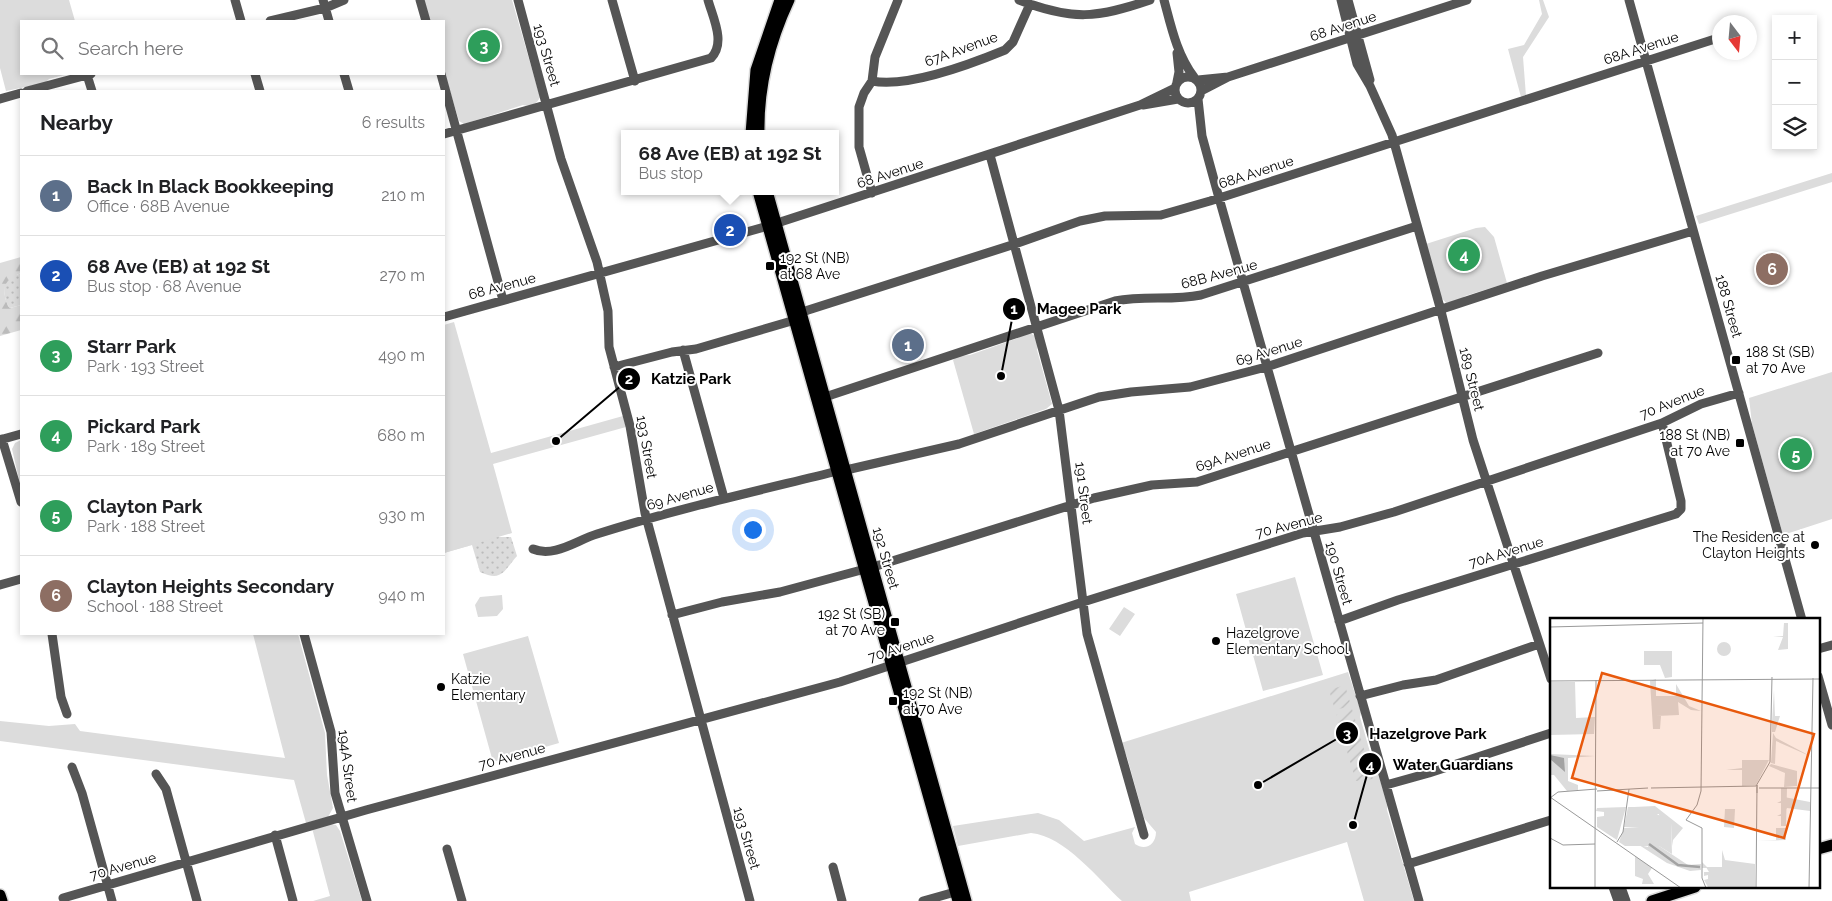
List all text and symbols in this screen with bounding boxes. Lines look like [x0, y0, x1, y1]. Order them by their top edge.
street label: 68 Avenue [1308, 8, 1378, 44]
north arrow [1712, 15, 1757, 60]
map controls [1772, 15, 1817, 150]
button: + [1772, 15, 1817, 60]
search box [20, 20, 445, 75]
street label: 193 Street [530, 22, 564, 88]
pin: 3 [468, 27, 500, 65]
street label: 67A Avenue [922, 28, 1000, 70]
street label: 68A Avenue [1601, 28, 1681, 68]
icon: search [38, 34, 66, 62]
text: Search here [78, 37, 184, 59]
button: − [1772, 60, 1817, 105]
button: layers [1772, 105, 1817, 150]
text: Nearby [40, 110, 113, 135]
text: 6 results [362, 113, 425, 132]
popup [621, 130, 839, 195]
text: 68 Ave (EB) at 192 St [638, 142, 822, 164]
street label: 68A Avenue [1216, 152, 1296, 192]
street label: 68 Avenue [855, 155, 925, 191]
text: Bus stop [638, 164, 703, 183]
text: Back In Black Bookkeeping [87, 175, 334, 197]
text: 1 [52, 186, 60, 205]
text: 210 m [381, 186, 425, 205]
text: Office · 68B Avenue [87, 197, 230, 216]
pin: 2 [714, 211, 746, 249]
pin: 4 [1448, 236, 1480, 274]
place label: 192 St (NB) at 68 Ave [780, 250, 850, 282]
pin: 6 [1756, 250, 1788, 288]
text: 68 Ave (EB) at 192 St [87, 255, 270, 277]
street label: 68B Avenue [1179, 256, 1259, 292]
marker: 192 St (NB) at 68 Ave [764, 260, 776, 272]
text: 2 [51, 266, 61, 285]
text: 270 m [380, 266, 425, 285]
street label: 68 Avenue [467, 269, 537, 303]
street label: 188 Street [1712, 273, 1746, 340]
text: Bus stop · 68 Avenue [87, 277, 241, 296]
callout: Magee Park [1001, 294, 1131, 324]
text: 1 [1010, 300, 1018, 318]
text: Magee Park [1037, 300, 1122, 318]
pin: 1 [892, 326, 924, 364]
street label: 69 Avenue [1234, 333, 1304, 369]
text: Starr Park [87, 335, 176, 357]
place label: 188 St (SB) at 70 Ave [1746, 344, 1814, 376]
text: 3 [52, 346, 60, 365]
text: 490 m [378, 346, 425, 365]
street label: 189 Street [1456, 346, 1488, 413]
marker: 188 St (SB) at 70 Ave [1730, 354, 1742, 366]
text: Park · 193 Street [87, 357, 204, 376]
callout: Katzie Park [616, 364, 741, 394]
text: 2 [625, 370, 633, 388]
text: Katzie Park [651, 370, 732, 388]
street label: 70 Avenue [1637, 382, 1707, 422]
street label: 193 Street [634, 414, 660, 480]
text: Pickard Park [87, 415, 200, 437]
text: 4 [51, 426, 61, 445]
text: 680 m [377, 426, 425, 445]
place label: 188 St (NB) at 70 Ave [1660, 427, 1730, 459]
street label: 69A Avenue [1193, 435, 1273, 475]
pin: 5 [1780, 435, 1812, 473]
text: Park · 189 Street [87, 437, 205, 456]
marker: 188 St (NB) at 70 Ave [1734, 437, 1746, 449]
street label: 191 Street [1072, 461, 1096, 525]
street label: 69 Avenue [645, 479, 715, 513]
text: Clayton Park [87, 495, 202, 517]
text: 5 [52, 506, 60, 525]
text: 930 m [379, 506, 425, 525]
street label: 70 Avenue [1254, 509, 1324, 541]
text: Park · 188 Street [87, 517, 205, 536]
your location [740, 517, 766, 543]
street label: 192 Street [870, 525, 903, 591]
place label: The Residence at Clayton Heights [1693, 529, 1805, 561]
street label: 70A Avenue [1467, 533, 1545, 571]
street label: 190 Street [1322, 539, 1356, 607]
marker: The Residence at Clayton Heights [1809, 539, 1821, 551]
text: Clayton Heights Secondary [87, 575, 334, 597]
text: 6 [51, 586, 61, 605]
text: 940 m [378, 586, 425, 605]
text: School · 188 Street [87, 597, 223, 616]
place label: 192 St (SB) at 70 Ave [818, 606, 885, 638]
marker: 192 St (SB) at 70 Ave [889, 616, 901, 628]
inset map [1550, 618, 1820, 888]
place label: Hazelgrove Elementary School [1226, 625, 1349, 657]
street label: 70 Avenue [866, 629, 936, 665]
marker: Hazelgrove Elementary School [1210, 635, 1222, 647]
place label: Katzie Elementary [451, 671, 526, 703]
marker: Katzie Elementary [435, 681, 447, 693]
place label: 192 St (NB) at 70 Ave [903, 685, 973, 717]
marker: 192 St (NB) at 70 Ave [887, 695, 899, 707]
callout: Hazelgrove Park [1334, 718, 1496, 748]
text: 3 [1343, 725, 1351, 743]
text: Hazelgrove Park [1369, 725, 1487, 743]
street label: 194A Street [336, 729, 360, 804]
street label: 70 Avenue [477, 739, 547, 773]
callout: Water Guardians [1358, 749, 1523, 779]
text: 4 [1366, 756, 1375, 774]
text: Water Guardians [1393, 756, 1513, 774]
street label: 193 Street [730, 805, 764, 871]
street label: 70 Avenue [88, 849, 158, 883]

